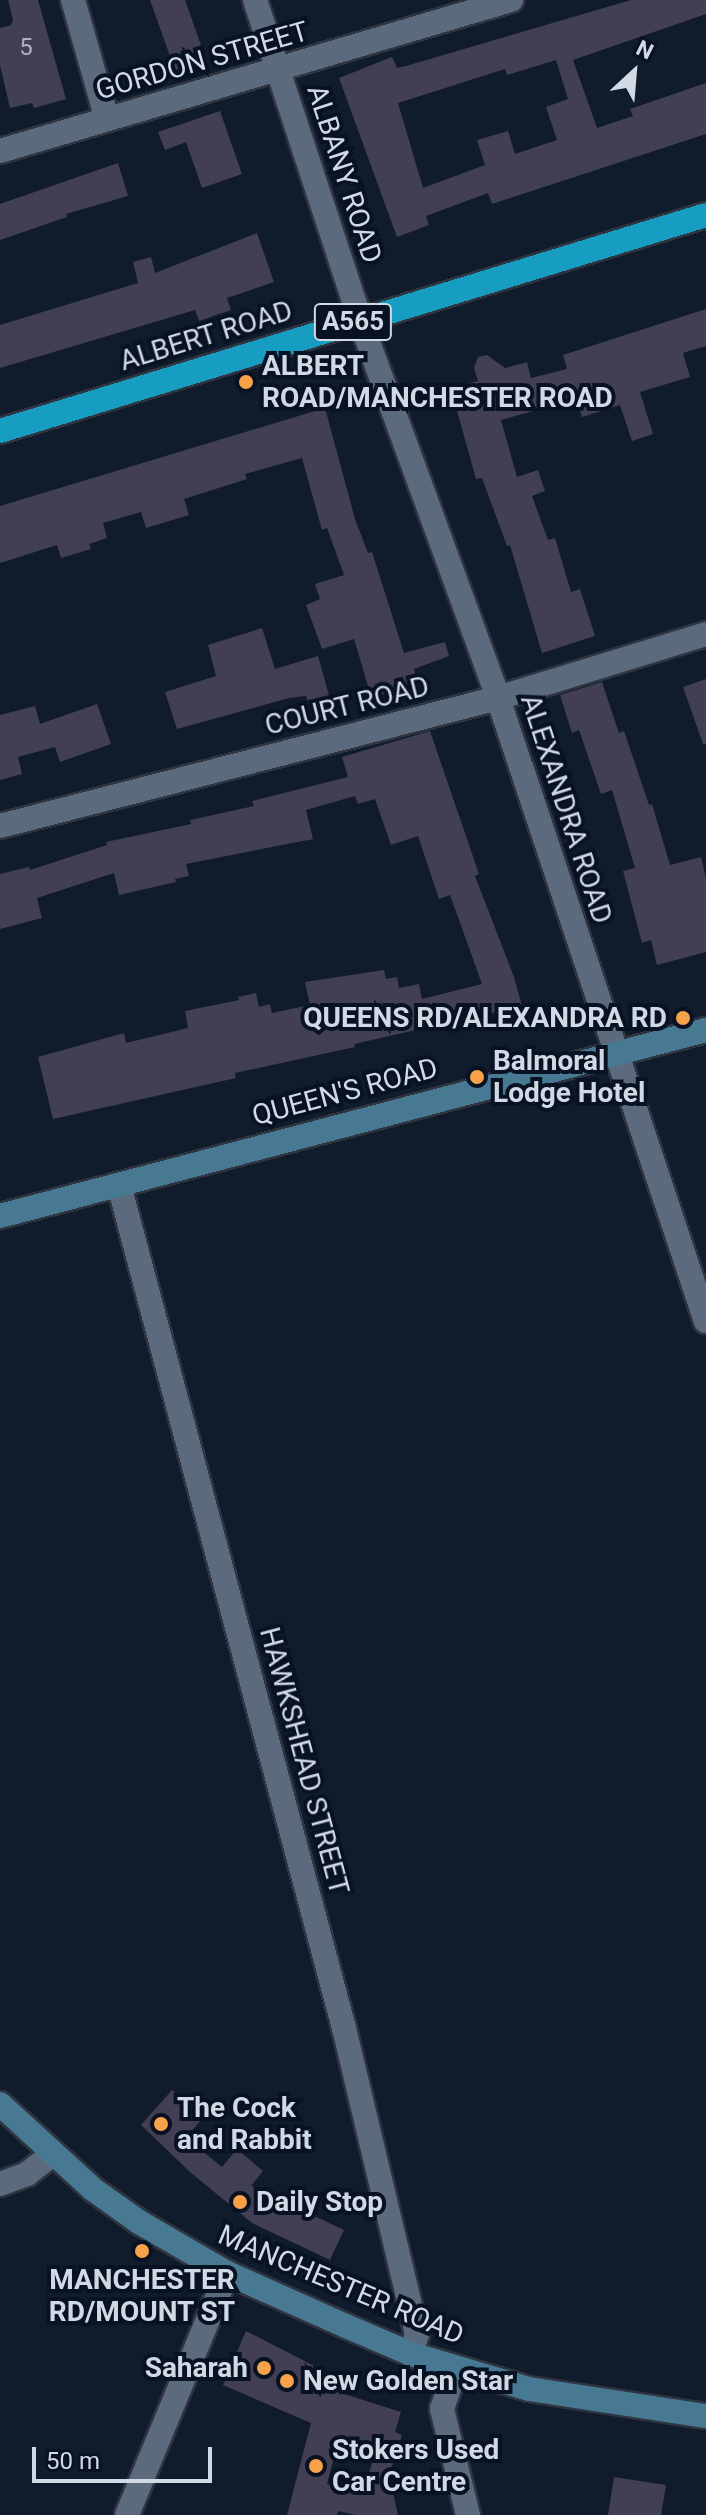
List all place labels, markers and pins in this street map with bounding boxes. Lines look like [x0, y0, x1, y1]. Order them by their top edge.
place label: ALBERT ROAD/MANCHESTER ROAD [262, 349, 613, 415]
marker: ALBERT ROAD/MANCHESTER ROAD [237, 373, 255, 391]
place label: QUEENS RD/ALEXANDRA RD [303, 1001, 667, 1035]
marker: QUEENS RD/ALEXANDRA RD [674, 1009, 692, 1027]
place label: Balmoral Lodge Hotel [493, 1044, 645, 1110]
marker: Balmoral Lodge Hotel [468, 1068, 486, 1086]
place label: The Cock and Rabbit [177, 2091, 312, 2157]
marker: The Cock and Rabbit [152, 2115, 170, 2133]
place label: Daily Stop [256, 2185, 383, 2219]
marker: Daily Stop [231, 2193, 249, 2211]
marker: MANCHESTER RD/MOUNT ST [133, 2242, 151, 2260]
place label: MANCHESTER RD/MOUNT ST [48, 2263, 236, 2329]
place label: Saharah [145, 2351, 248, 2385]
marker: Saharah [255, 2359, 273, 2377]
place label: New Golden Star [303, 2364, 513, 2398]
marker: New Golden Star [278, 2372, 296, 2390]
place label: Stokers Used Car Centre [332, 2433, 499, 2499]
marker: Stokers Used Car Centre [307, 2457, 325, 2475]

